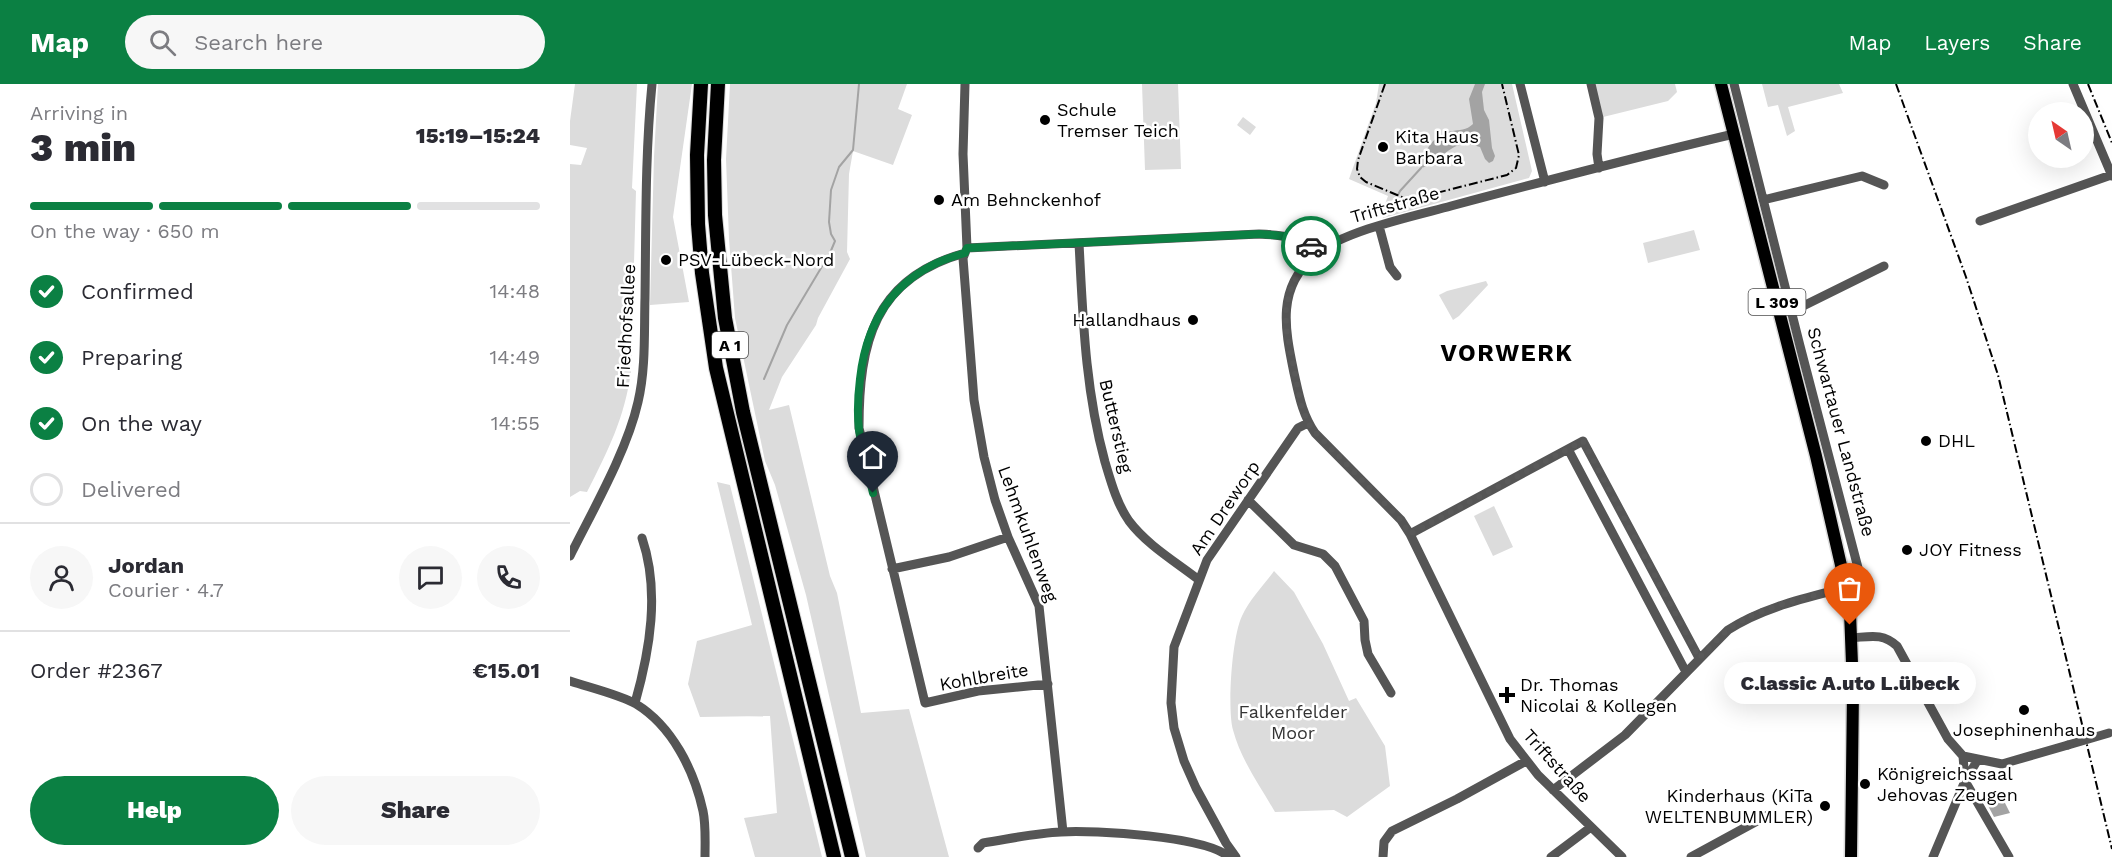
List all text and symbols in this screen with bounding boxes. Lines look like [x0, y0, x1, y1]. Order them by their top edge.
search box [125, 15, 545, 69]
text: Map [30, 26, 89, 59]
icon: search [146, 26, 179, 59]
text: Search here [194, 30, 323, 55]
text: Map [1848, 30, 1891, 55]
text: Layers [1924, 30, 1990, 55]
text: Share [2023, 30, 2082, 55]
place label: Schule Tremser Teich [1057, 99, 1179, 141]
text: Arriving in [30, 101, 128, 125]
north arrow [2028, 102, 2094, 168]
map controls [2028, 102, 2094, 168]
marker: Schule Tremser Teich [1038, 113, 1052, 127]
text: 15:19–15:24 [416, 123, 540, 148]
text: 3 min [30, 125, 136, 170]
place label: Kita Haus Barbara [1395, 126, 1479, 168]
marker: Kita Haus Barbara [1376, 140, 1390, 154]
street label: Triftstraße [1348, 182, 1442, 227]
place label: Am Behnckenhof [951, 189, 1101, 210]
marker: Am Behnckenhof [932, 193, 946, 207]
courier [1281, 216, 1341, 276]
text: On the way · 650 m [30, 219, 220, 243]
icon: car [1295, 230, 1328, 263]
place label: PSV-Lübeck-Nord [678, 249, 834, 270]
marker: PSV-Lübeck-Nord [659, 253, 673, 267]
street label: Friedhofsallee [612, 263, 639, 389]
icon: check [30, 275, 63, 308]
text: Confirmed [81, 279, 194, 304]
text: 14:48 [490, 279, 540, 303]
road number: L 309 [1748, 289, 1806, 315]
place label: Hallandhaus [1072, 309, 1181, 330]
marker: Hallandhaus [1186, 313, 1200, 327]
street label: Schwartauer Landstraße [1803, 325, 1880, 539]
road number: A 1 [712, 332, 748, 358]
district label: VORWERK [1441, 339, 1573, 367]
icon: check [30, 341, 63, 374]
text: Preparing [81, 345, 182, 370]
text: 14:49 [490, 345, 540, 369]
street label: Butterstieg [1095, 377, 1138, 475]
icon: check [30, 407, 63, 440]
text: On the way [81, 411, 202, 436]
text: 14:55 [491, 411, 540, 435]
place label: DHL [1938, 430, 1975, 451]
pin [847, 431, 898, 493]
marker: DHL [1919, 434, 1933, 448]
icon: home [856, 440, 889, 473]
street label: Am Dreworp [1185, 456, 1264, 559]
street label: Lehmkuhlenweg [994, 463, 1063, 605]
text: Delivered [81, 477, 181, 502]
place label: JOY Fitness [1919, 539, 2022, 560]
marker: JOY Fitness [1900, 543, 1914, 557]
button: person [30, 546, 93, 609]
button: chat [399, 546, 462, 609]
button: phone [477, 546, 540, 609]
text: Jordan [108, 553, 184, 578]
pin [1824, 563, 1875, 625]
icon: bag [1833, 572, 1866, 605]
text: Courier · 4.7 [108, 578, 224, 602]
text: Order #2367 [30, 658, 163, 683]
text: €15.01 [472, 658, 540, 683]
street label: Kohlbreite [938, 658, 1030, 695]
callout: C.lassic A.uto L.übeck [1724, 661, 1976, 703]
text: C.lassic A.uto L.übeck [1740, 671, 1960, 695]
place label: Dr. Thomas Nicolai & Kollegen [1520, 674, 1677, 716]
marker: Dr. Thomas Nicolai & Kollegen [1498, 686, 1516, 704]
park label: Falkenfelder Moor [1239, 701, 1347, 743]
marker: Josephinenhaus [2017, 703, 2031, 717]
place label: Josephinenhaus [1953, 719, 2095, 740]
street label: Triftstraße [1519, 725, 1596, 807]
place label: Königreichssaal Jehovas Zeugen [1877, 763, 2018, 805]
button: Help [30, 776, 279, 845]
button: Share [291, 776, 540, 845]
marker: Königreichssaal Jehovas Zeugen [1858, 777, 1872, 791]
place label: Kinderhaus (KiTa WELTENBUMMLER) [1645, 785, 1813, 827]
marker: Kinderhaus (KiTa WELTENBUMMLER) [1818, 799, 1832, 813]

